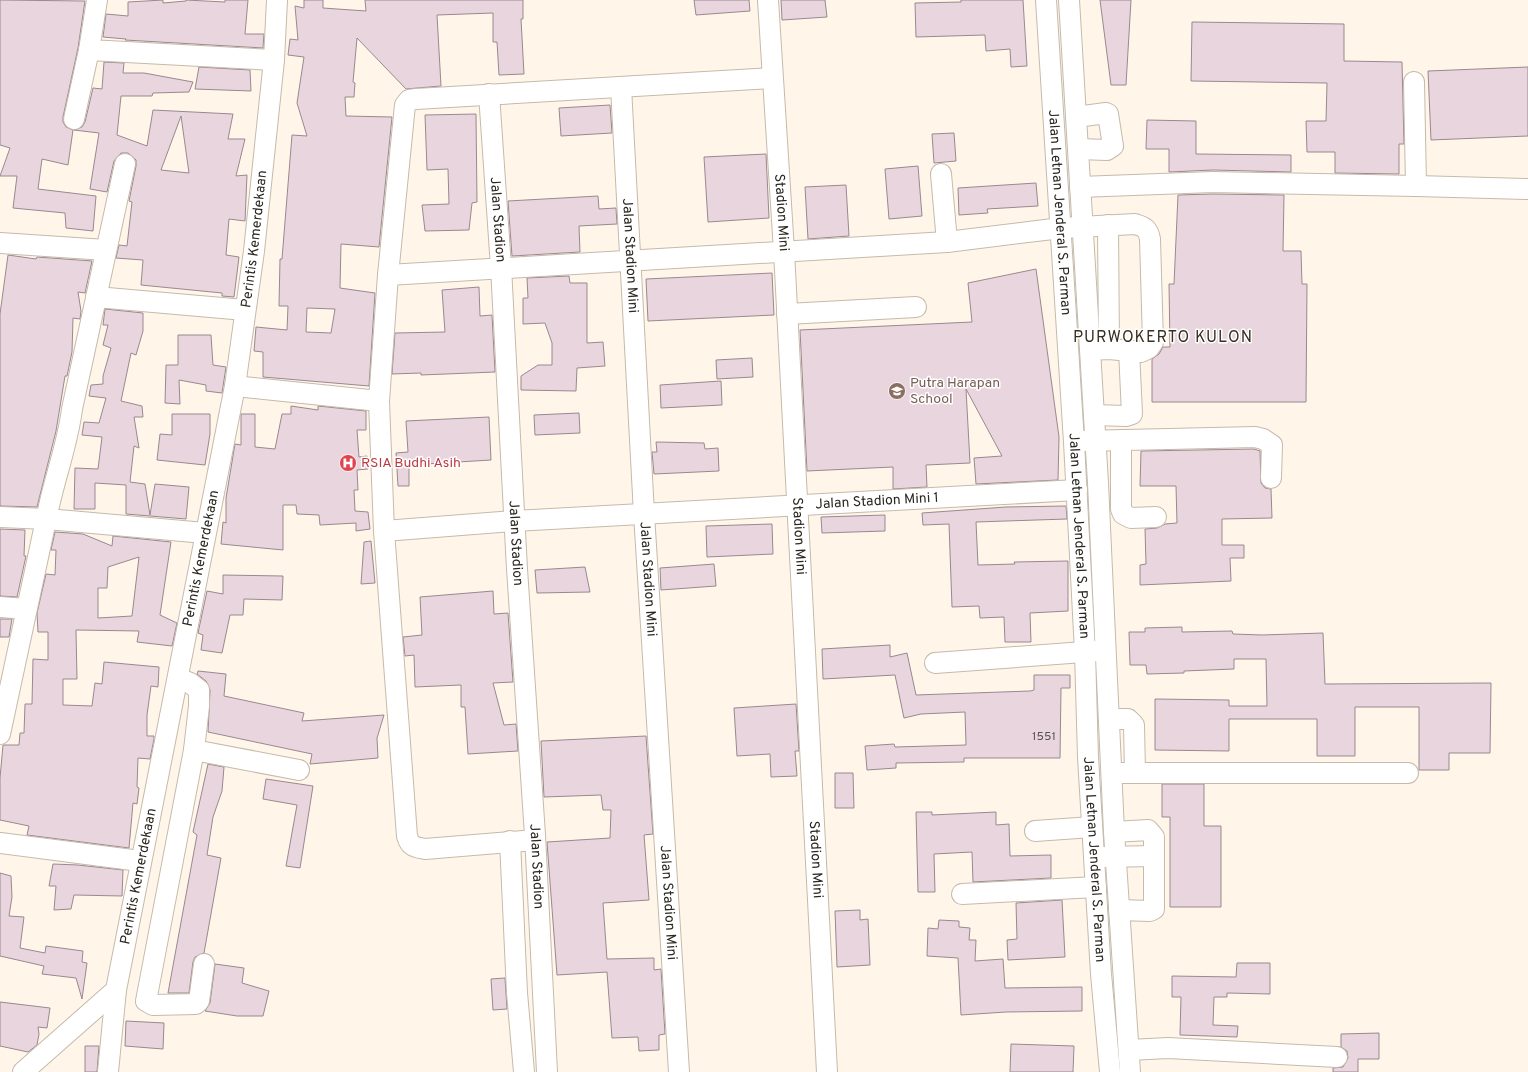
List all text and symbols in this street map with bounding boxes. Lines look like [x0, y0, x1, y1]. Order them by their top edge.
street label: Jalan Letnan Jenderal S. Parman [1044, 109, 1074, 316]
street label: Perintis Kemerdekaan [238, 169, 271, 309]
street label: Stadion Mini [771, 173, 793, 252]
street label: Jalan Stadion [486, 176, 509, 263]
street label: Jalan Stadion Mini [619, 198, 642, 314]
district label: PURWOKERTO KULON [1073, 328, 1253, 348]
place label: Putra Harapan School [910, 375, 1000, 408]
school or university icon: Putra Harapan School [887, 381, 907, 401]
street label: Jalan Letnan Jenderal S. Parman [1065, 433, 1093, 639]
hospital icon: RSIA Budhi Asih [338, 453, 358, 473]
place label: RSIA Budhi Asih [361, 455, 461, 472]
street label: Perintis Kemerdekaan [179, 489, 223, 628]
street label: Jalan Stadion Mini 1 [815, 489, 939, 513]
street label: Stadion Mini [788, 497, 809, 575]
street label: Jalan Stadion [505, 500, 527, 586]
street label: Jalan Stadion Mini [636, 521, 660, 637]
house number: 1551 [1032, 729, 1056, 745]
street label: Jalan Letnan Jenderal S. Parman [1080, 756, 1109, 963]
street label: Perintis Kemerdekaan [117, 807, 160, 946]
street label: Stadion Mini [805, 820, 826, 899]
street label: Jalan Stadion [526, 823, 547, 910]
street label: Jalan Stadion Mini [656, 845, 680, 961]

